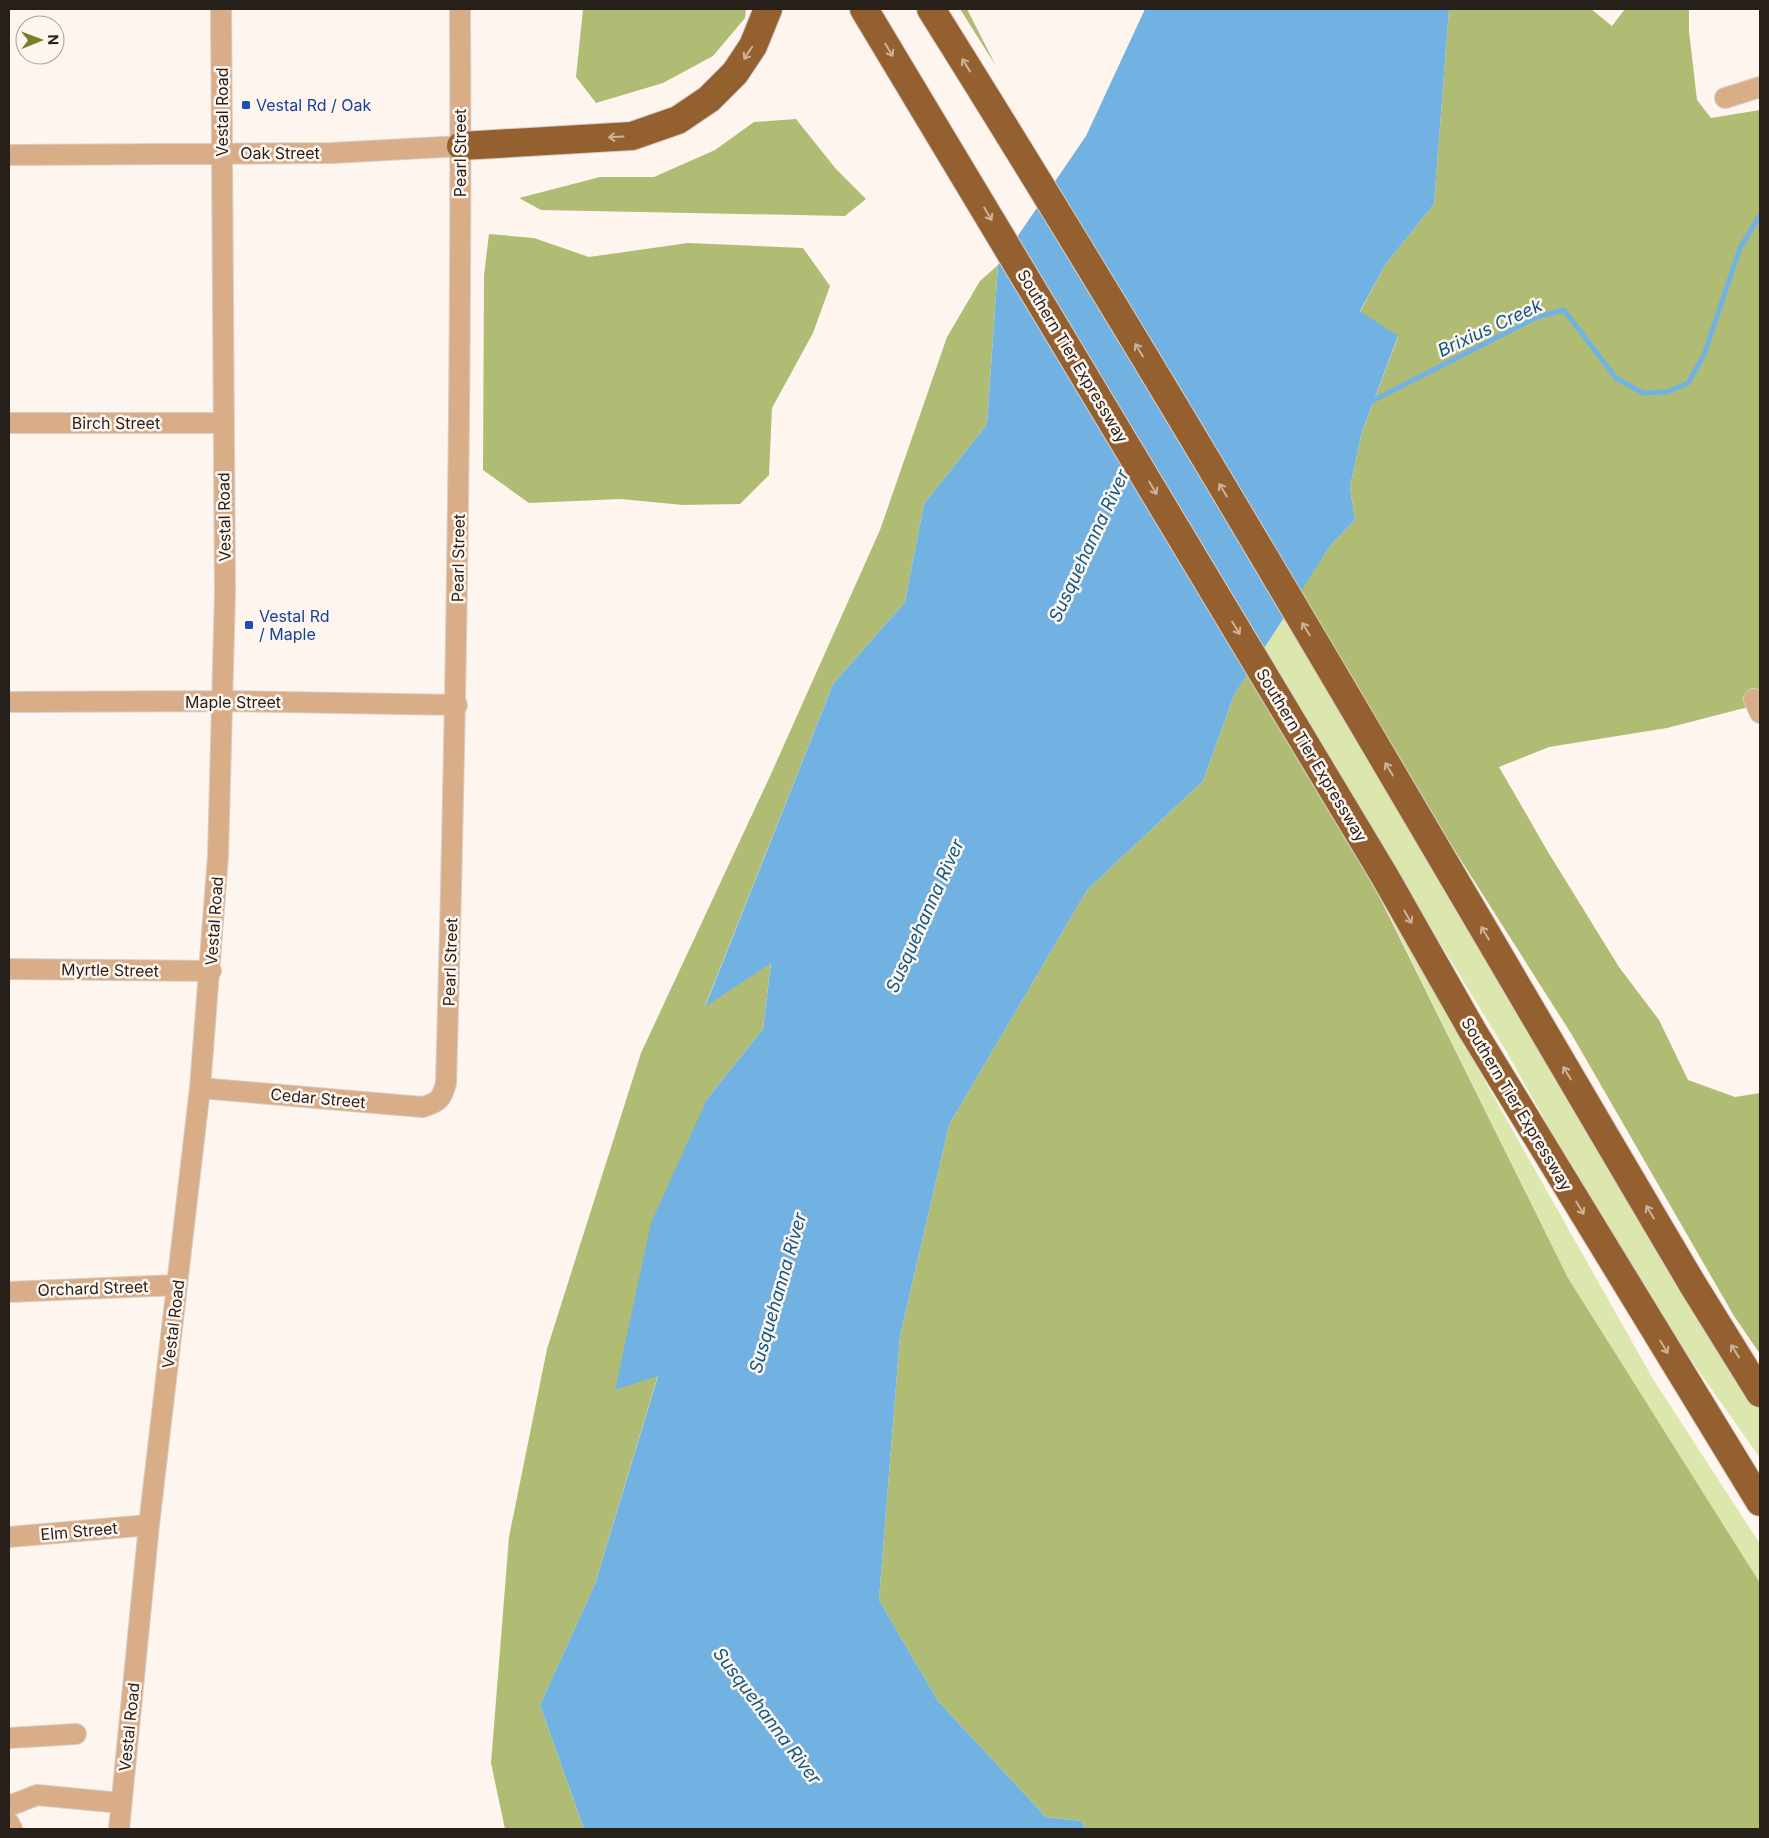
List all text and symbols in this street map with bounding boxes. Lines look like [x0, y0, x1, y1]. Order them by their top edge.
north arrow [15, 15, 65, 65]
text: N [45, 34, 62, 45]
one-way arrow [885, 43, 895, 57]
one-way arrow [743, 46, 753, 60]
one-way arrow [961, 58, 971, 72]
street label: Vestal Road [212, 67, 232, 157]
place label: Vestal Rd / Oak [256, 95, 372, 115]
marker: Vestal Rd / Oak [240, 99, 252, 111]
street label: Pearl Street [450, 109, 470, 197]
one-way arrow [608, 132, 624, 141]
street label: Oak Street [240, 143, 320, 163]
one-way arrow [984, 207, 994, 221]
street label: Southern Tier Expressway [1013, 266, 1133, 446]
water label: Brixius Creek [1434, 294, 1546, 361]
one-way arrow [1134, 344, 1144, 358]
street label: Birch Street [72, 413, 160, 433]
water label: Susquehanna River [1044, 465, 1134, 625]
street label: Vestal Road [213, 472, 235, 562]
one-way arrow [1148, 481, 1158, 495]
one-way arrow [1217, 483, 1227, 497]
street label: Pearl Street [447, 514, 469, 602]
place label: Vestal Rd / Maple [259, 606, 330, 644]
marker: Vestal Rd / Maple [243, 619, 255, 631]
one-way arrow [1232, 620, 1242, 635]
one-way arrow [1301, 623, 1311, 637]
street label: Southern Tier Expressway [1252, 665, 1372, 845]
street label: Maple Street [185, 692, 281, 712]
one-way arrow [1384, 762, 1394, 776]
water label: Susquehanna River [881, 835, 968, 996]
street label: Vestal Road [201, 876, 227, 966]
one-way arrow [1403, 910, 1413, 924]
street label: Pearl Street [438, 917, 462, 1007]
one-way arrow [1479, 926, 1489, 940]
street label: Myrtle Street [61, 959, 159, 981]
street label: Southern Tier Expressway [1457, 1014, 1577, 1194]
one-way arrow [1562, 1066, 1572, 1080]
street label: Cedar Street [270, 1084, 366, 1112]
one-way arrow [1575, 1200, 1585, 1214]
one-way arrow [1645, 1206, 1655, 1220]
water label: Susquehanna River [745, 1209, 811, 1375]
street label: Orchard Street [37, 1276, 149, 1300]
street label: Vestal Road [158, 1278, 188, 1370]
one-way arrow [1659, 1339, 1669, 1353]
one-way arrow [1729, 1345, 1739, 1359]
street label: Elm Street [40, 1518, 118, 1544]
water label: Susquehanna River [709, 1643, 826, 1789]
street label: Vestal Road [114, 1682, 144, 1772]

